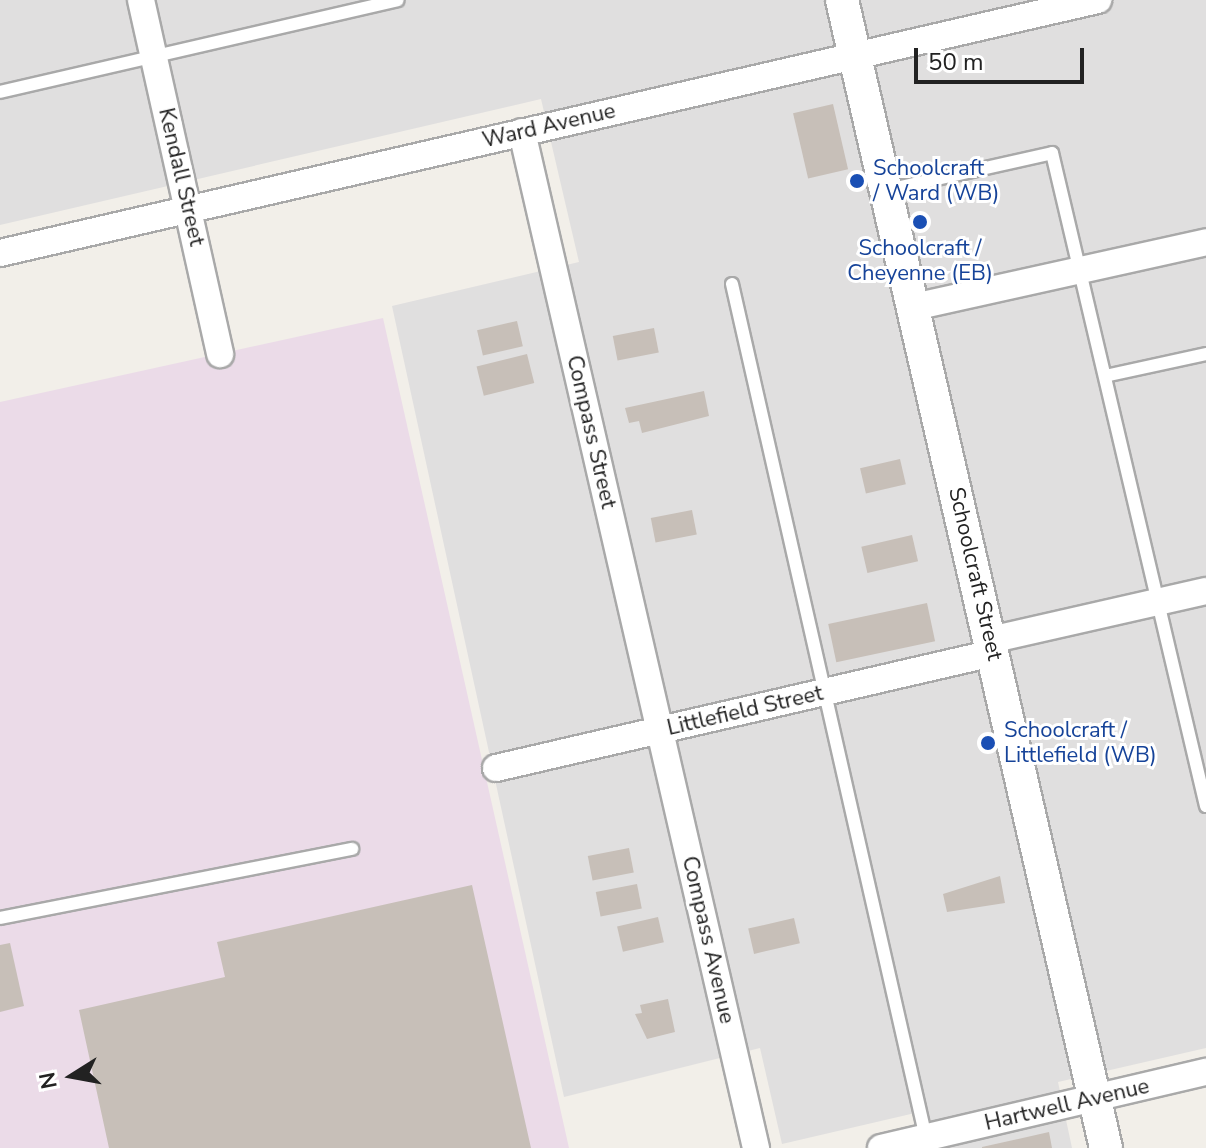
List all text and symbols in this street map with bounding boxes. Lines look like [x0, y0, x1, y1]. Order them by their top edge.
scale bar [918, 32, 1088, 82]
text: 50 m [928, 46, 984, 78]
street label: Ward Avenue [480, 98, 618, 154]
street label: Kendall Street [152, 105, 210, 249]
place label: Schoolcraft / Ward (WB) [873, 155, 999, 206]
marker: Schoolcraft / Ward (WB) [848, 172, 866, 190]
marker: Schoolcraft / Cheyenne (EB) [911, 213, 929, 231]
place label: Schoolcraft / Cheyenne (EB) [847, 235, 993, 286]
street label: Compass Street [561, 353, 621, 511]
street label: Schoolcraft Street [942, 485, 1008, 663]
street label: Littlefield Street [664, 680, 826, 742]
place label: Schoolcraft / Littlefield (WB) [1004, 717, 1157, 768]
marker: Schoolcraft / Littlefield (WB) [979, 734, 997, 752]
street label: Compass Avenue [676, 854, 740, 1026]
north arrow [32, 1036, 112, 1116]
text: N [32, 1070, 65, 1092]
street label: Hartwell Avenue [982, 1073, 1152, 1137]

